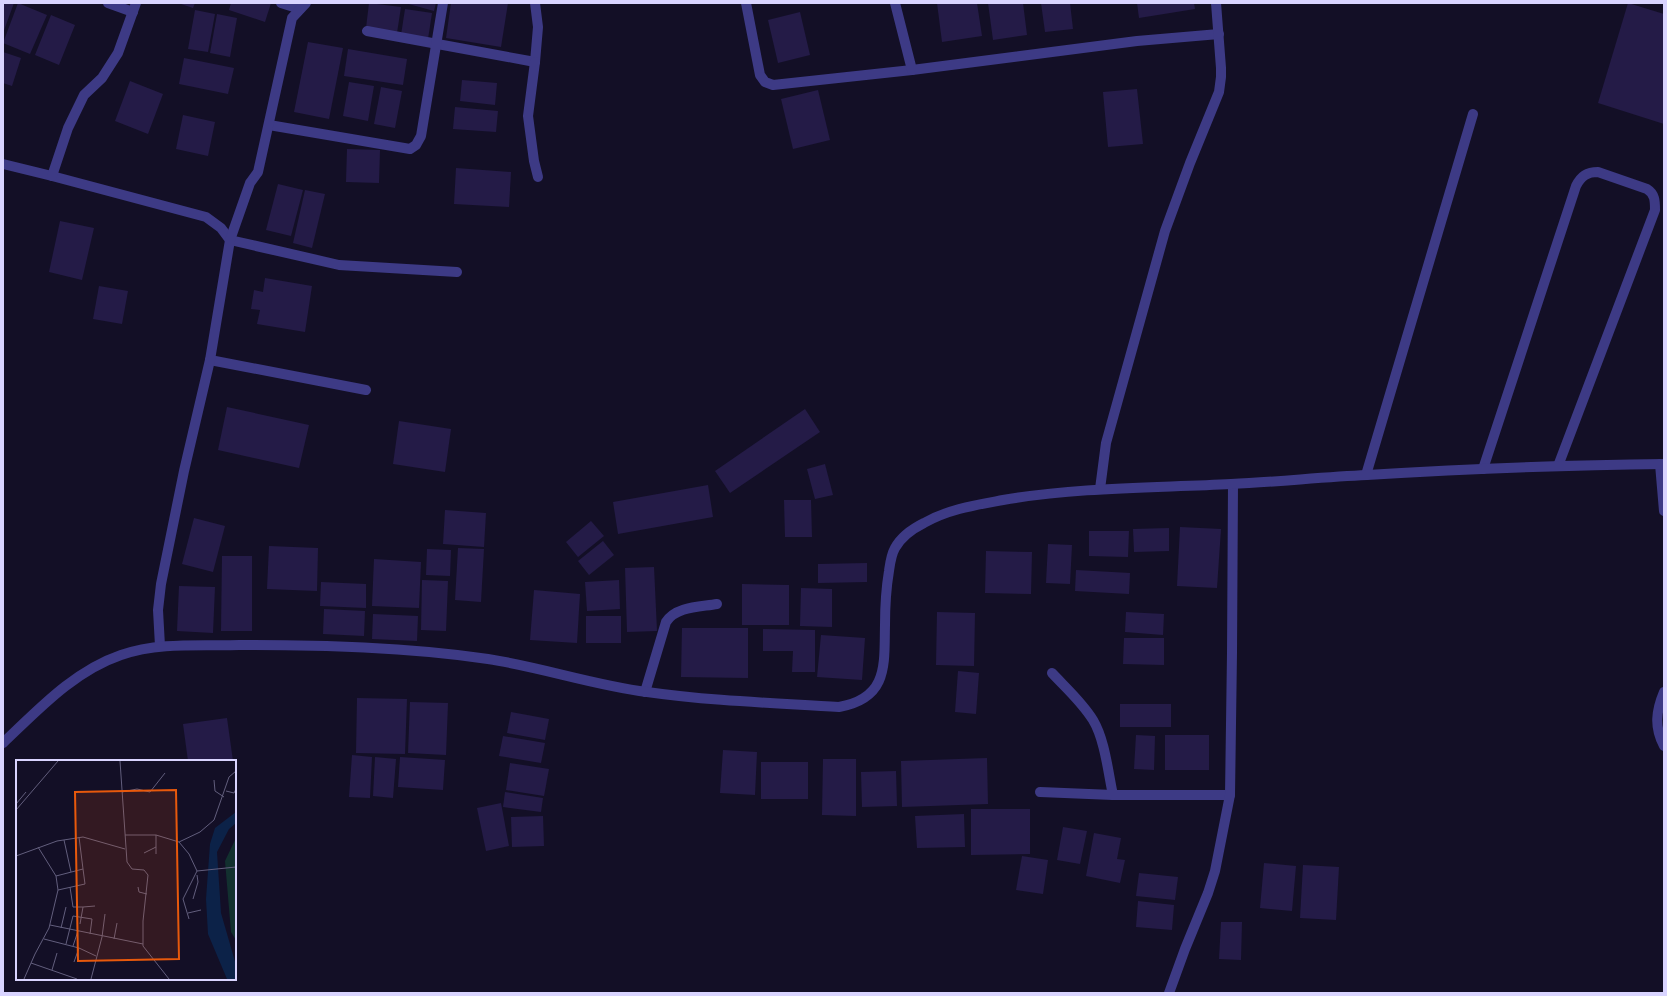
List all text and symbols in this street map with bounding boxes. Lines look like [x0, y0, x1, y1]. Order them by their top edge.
inset map [16, 760, 236, 980]

